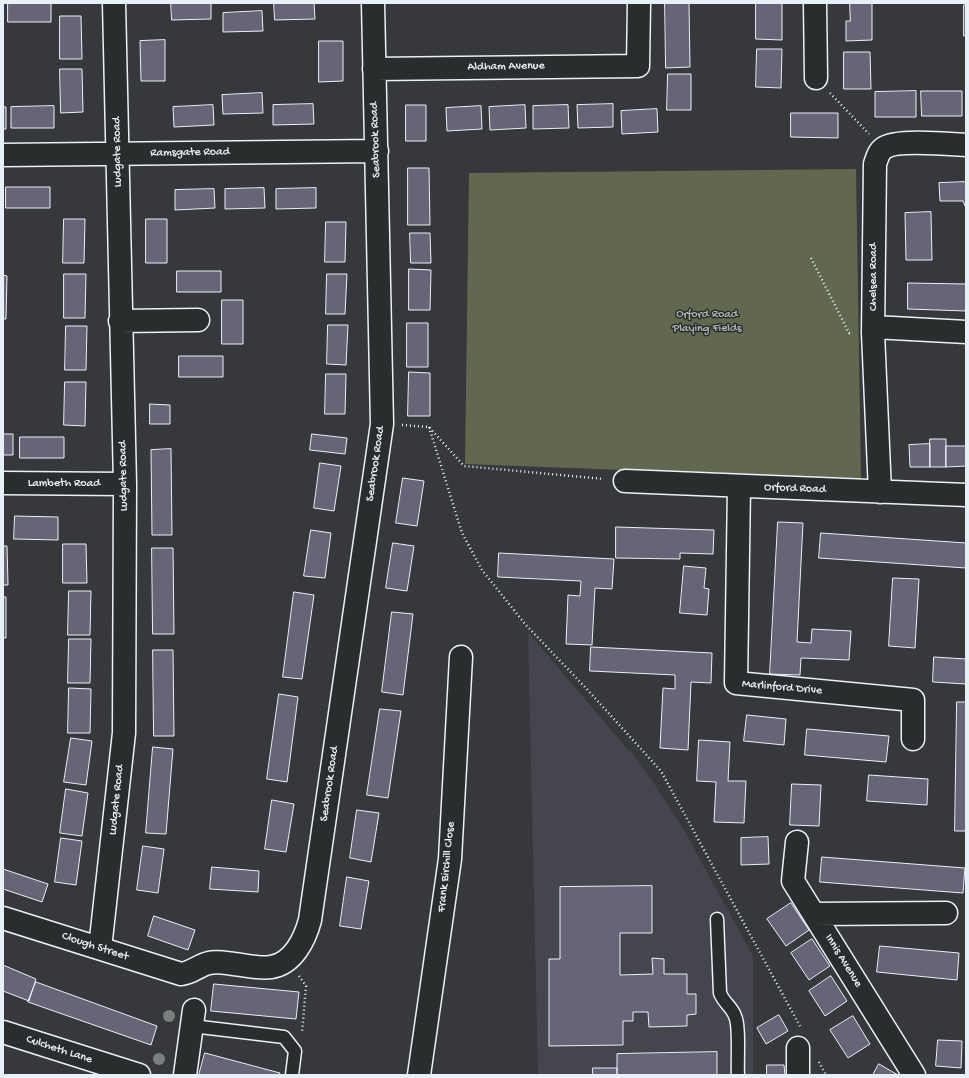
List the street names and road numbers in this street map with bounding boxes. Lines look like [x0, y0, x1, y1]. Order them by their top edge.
street label: Aldham Avenue [467, 59, 545, 75]
street label: Seabrook Road [367, 102, 385, 178]
street label: Ludgate Road [110, 117, 126, 187]
street label: Ramsgate Road [150, 145, 230, 161]
street label: Chelsea Road [867, 243, 881, 311]
street label: Seabrook Road [364, 425, 388, 503]
street label: Ludgate Road [116, 441, 132, 511]
street label: Lambeth Road [28, 477, 100, 491]
street label: Orford Road [764, 481, 826, 497]
street label: Marlinford Drive [741, 677, 823, 699]
street label: Seabrook Road [318, 745, 342, 823]
street label: Ludgate Road [106, 764, 128, 836]
street label: Frank Birchill Close [435, 821, 459, 913]
street label: Clough Street [60, 929, 130, 965]
street label: Innis Avenue [821, 932, 865, 990]
street label: Culcheth Lane [24, 1033, 94, 1067]

